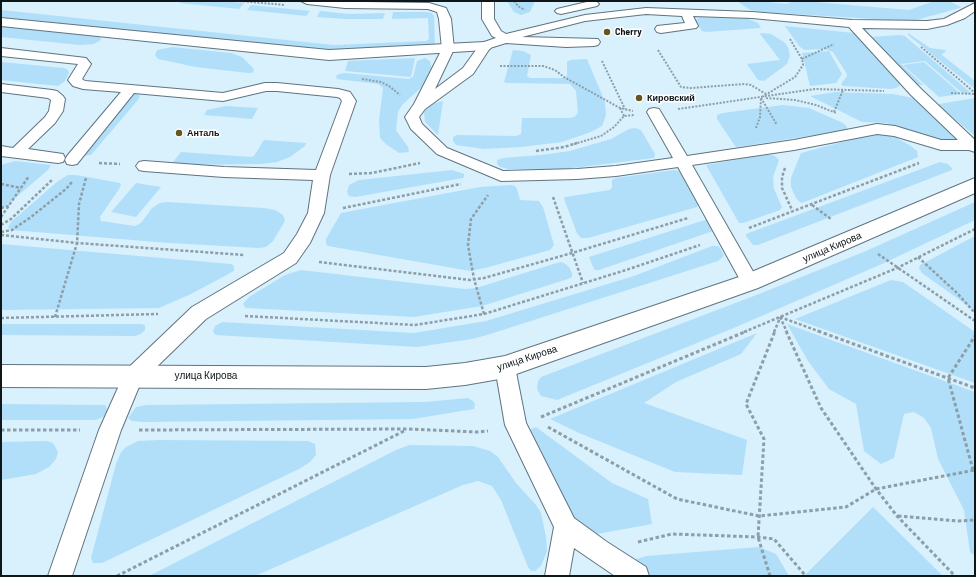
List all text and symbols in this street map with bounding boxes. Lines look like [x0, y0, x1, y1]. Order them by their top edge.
marker: Cherry [602, 27, 612, 37]
place label: Cherry [615, 27, 642, 37]
marker: Кировский [634, 93, 644, 103]
place label: Кировский [647, 93, 695, 103]
marker: Анталь [174, 128, 184, 138]
place label: Анталь [187, 128, 220, 138]
street label: улица Кирова [801, 229, 863, 265]
street label: улица Кирова [495, 343, 559, 373]
street label: улица Кирова [175, 370, 237, 382]

